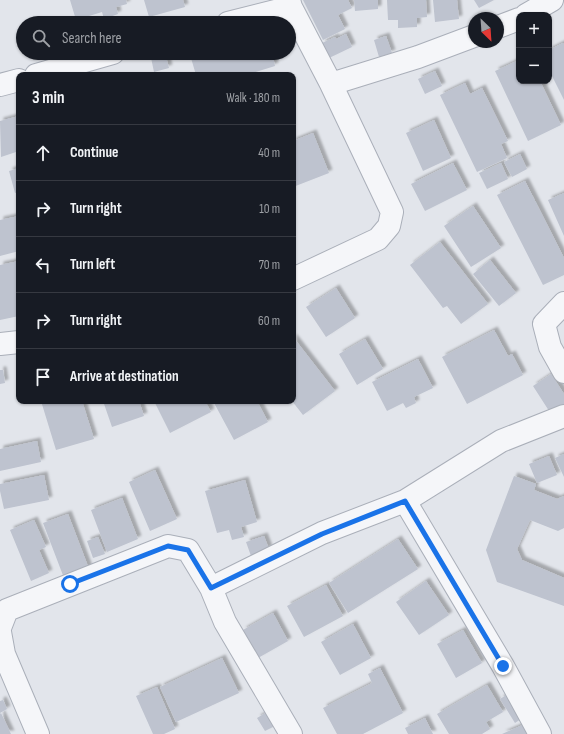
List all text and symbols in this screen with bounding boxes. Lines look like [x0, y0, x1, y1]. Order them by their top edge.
north arrow [468, 12, 504, 48]
map controls [516, 12, 552, 84]
button: + [516, 12, 552, 48]
search box [16, 16, 296, 60]
icon: search [30, 27, 52, 49]
text: Search here [62, 29, 122, 48]
button: − [516, 48, 552, 84]
text: 3 min [32, 88, 65, 108]
text: Walk · 180 m [226, 90, 280, 106]
icon: ahead [32, 142, 54, 164]
text: Continue [70, 143, 119, 162]
text: 40 m [258, 145, 280, 161]
icon: right [32, 198, 54, 220]
text: Turn right [70, 199, 122, 218]
text: 10 m [259, 201, 280, 217]
icon: left [32, 254, 54, 276]
text: Turn left [70, 255, 115, 274]
text: 70 m [259, 257, 280, 273]
icon: right [32, 310, 54, 332]
text: Turn right [70, 311, 122, 330]
text: 60 m [258, 313, 280, 329]
icon: arrive [32, 366, 54, 388]
text: Arrive at destination [70, 367, 179, 386]
route start [61, 575, 79, 593]
route end [494, 657, 512, 675]

